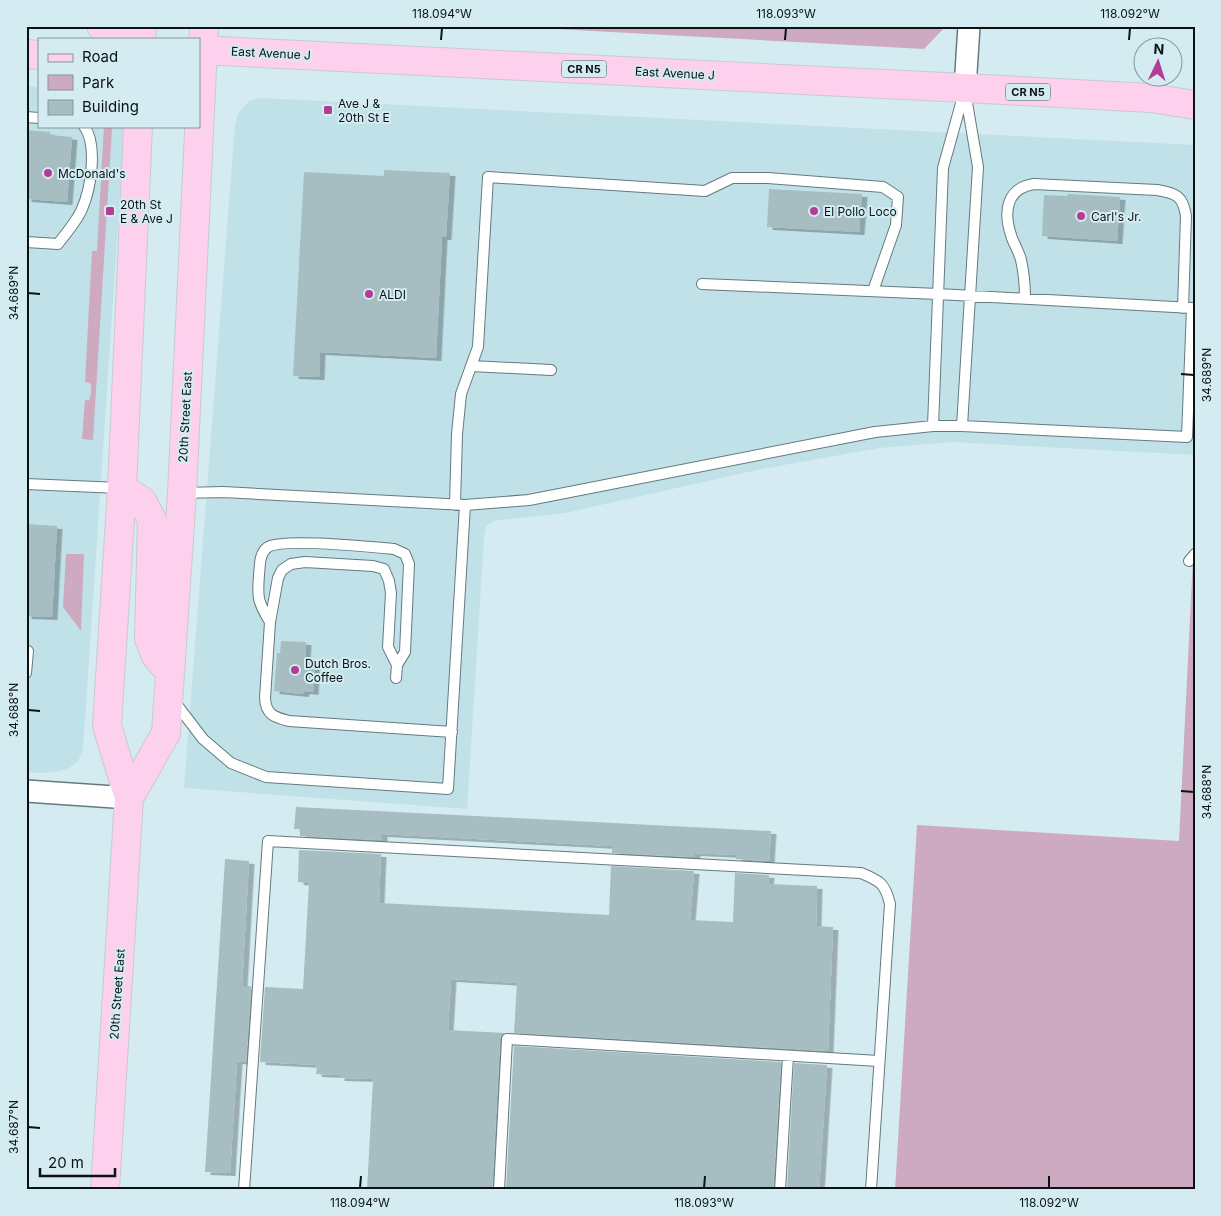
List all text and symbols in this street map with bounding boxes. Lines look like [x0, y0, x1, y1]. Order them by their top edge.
text: 118.094°W [412, 6, 472, 21]
text: 118.093°W [756, 6, 816, 21]
text: 118.092°W [1100, 6, 1160, 21]
legend [38, 38, 200, 128]
north arrow [1134, 38, 1184, 88]
text: N [1153, 40, 1165, 57]
street label: East Avenue J [231, 43, 311, 63]
text: Road [82, 47, 118, 66]
road number: CR N5 [562, 61, 606, 78]
street label: East Avenue J [635, 63, 715, 83]
text: Park [82, 73, 115, 92]
road number: CR N5 [1006, 84, 1050, 100]
place label: Ave J & 20th St E [338, 96, 390, 125]
text: Building [82, 97, 139, 116]
marker: Ave J & 20th St E [322, 104, 334, 116]
place label: McDonald's [58, 166, 126, 181]
marker: McDonald's [42, 167, 54, 179]
place label: 20th St E & Ave J [120, 197, 173, 226]
place label: El Pollo Loco [824, 204, 897, 219]
marker: 20th St E & Ave J [104, 205, 116, 217]
marker: El Pollo Loco [808, 205, 820, 217]
place label: Carl's Jr. [1091, 209, 1142, 224]
marker: Carl's Jr. [1075, 210, 1087, 222]
text: 34.689°N [6, 266, 21, 320]
place label: ALDI [379, 287, 406, 302]
marker: ALDI [363, 288, 375, 300]
text: 34.689°N [1199, 348, 1214, 402]
street label: 20th Street East [175, 371, 195, 463]
place label: Dutch Bros. Coffee [305, 656, 371, 685]
marker: Dutch Bros. Coffee [289, 664, 301, 676]
text: 34.688°N [6, 683, 21, 737]
text: 34.688°N [1199, 765, 1214, 819]
street label: 20th Street East [106, 948, 128, 1040]
text: 34.687°N [6, 1100, 21, 1154]
scale bar [40, 1146, 115, 1178]
text: 20 m [48, 1153, 84, 1172]
text: 118.094°W [330, 1195, 390, 1210]
text: 118.093°W [674, 1195, 734, 1210]
text: 118.092°W [1019, 1195, 1079, 1210]

